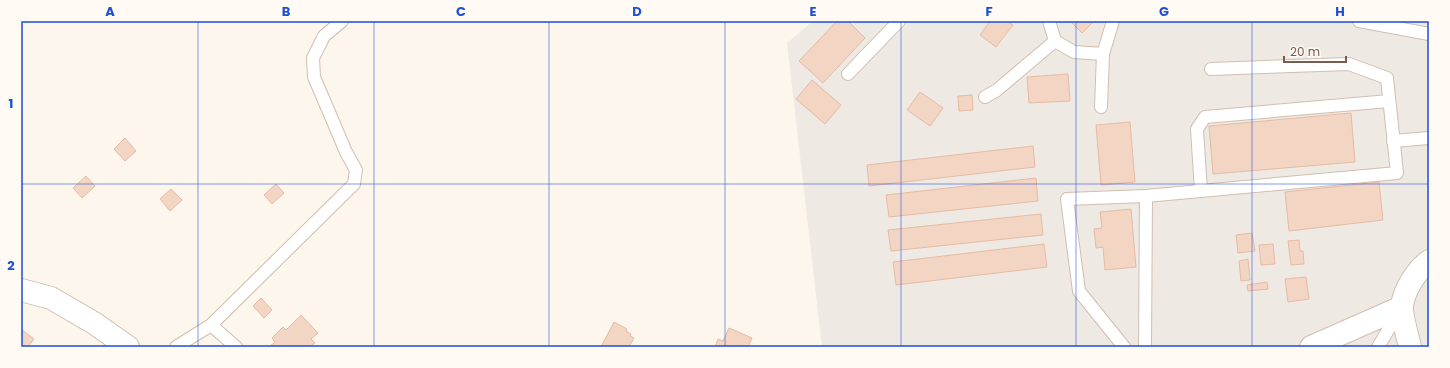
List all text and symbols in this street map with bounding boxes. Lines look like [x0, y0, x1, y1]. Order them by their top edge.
text: A [105, 2, 115, 21]
text: B [282, 2, 291, 21]
text: C [456, 2, 466, 21]
text: D [632, 2, 642, 21]
text: E [809, 2, 817, 21]
text: F [985, 2, 993, 21]
text: G [1159, 2, 1169, 21]
text: H [1335, 2, 1345, 21]
scale bar [1284, 38, 1346, 64]
text: 20 m [1290, 43, 1320, 60]
text: 1 [9, 94, 13, 113]
text: 2 [7, 256, 15, 275]

